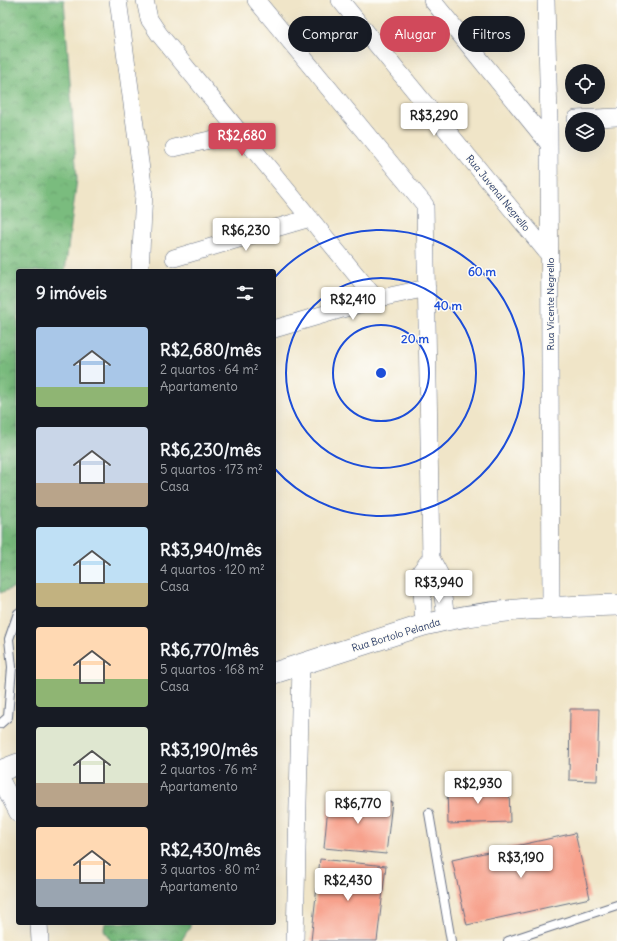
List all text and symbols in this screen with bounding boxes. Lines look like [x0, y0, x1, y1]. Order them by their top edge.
chip: Comprar [288, 16, 372, 52]
chip: Alugar [380, 16, 450, 52]
chip: Filtros [458, 16, 525, 52]
map controls [565, 64, 605, 152]
button: locate [565, 64, 605, 104]
pin: R$3,290 [397, 103, 471, 137]
text: R$3,290 [410, 107, 458, 124]
button: layers [565, 112, 605, 152]
pin: R$2,680 [205, 123, 279, 157]
text: R$2,680 [218, 127, 266, 144]
street label: Rua Juvenal Negrello [463, 152, 533, 234]
pin: R$6,230 [209, 218, 283, 252]
text: R$6,230 [222, 222, 270, 239]
street label: Rua Vicente Negrello [544, 257, 557, 350]
text: 60 m [468, 264, 497, 279]
text: 9 imóveis [36, 282, 107, 304]
icon: filters [234, 282, 256, 304]
pin: R$2,410 [316, 287, 390, 321]
text: R$2,410 [330, 291, 376, 308]
text: 40 m [434, 298, 463, 313]
text: 20 m [401, 331, 429, 346]
text: R$2,680/mês [160, 339, 261, 361]
icon: home [68, 343, 116, 391]
text: 2 quartos · 64 m² [160, 361, 259, 378]
centre of rings [374, 366, 388, 380]
text: Apartamento [160, 378, 238, 395]
text: R$6,230/mês [160, 439, 261, 461]
icon: home [68, 443, 116, 491]
text: 5 quartos · 173 m² [160, 461, 263, 478]
text: Casa [160, 478, 189, 495]
text: R$3,940/mês [160, 539, 262, 561]
icon: home [68, 543, 116, 591]
text: 4 quartos · 120 m² [160, 561, 265, 578]
pin: R$3,940 [402, 570, 476, 604]
text: R$3,940 [414, 574, 464, 591]
text: Casa [160, 578, 189, 595]
street label: Rua Bortolo Pelanda [350, 615, 442, 655]
text: R$6,770/mês [160, 639, 259, 661]
icon: home [68, 643, 116, 691]
text: 5 quartos · 168 m² [160, 661, 264, 678]
text: Casa [160, 678, 189, 695]
text: R$3,190/mês [160, 739, 258, 761]
icon: home [68, 743, 116, 791]
text: 2 quartos · 76 m² [160, 761, 257, 778]
pin: R$2,930 [441, 771, 515, 805]
text: R$2,930 [454, 775, 502, 792]
text: Apartamento [160, 778, 238, 795]
pin: R$6,770 [321, 791, 395, 825]
text: R$6,770 [335, 795, 382, 812]
text: R$2,430/mês [160, 839, 261, 861]
icon: home [68, 843, 116, 891]
pin: R$3,190 [484, 845, 558, 879]
text: R$3,190 [498, 849, 544, 866]
text: 3 quartos · 80 m² [160, 861, 260, 878]
pin: R$2,430 [311, 868, 385, 902]
text: R$2,430 [324, 872, 372, 889]
text: Apartamento [160, 878, 238, 895]

